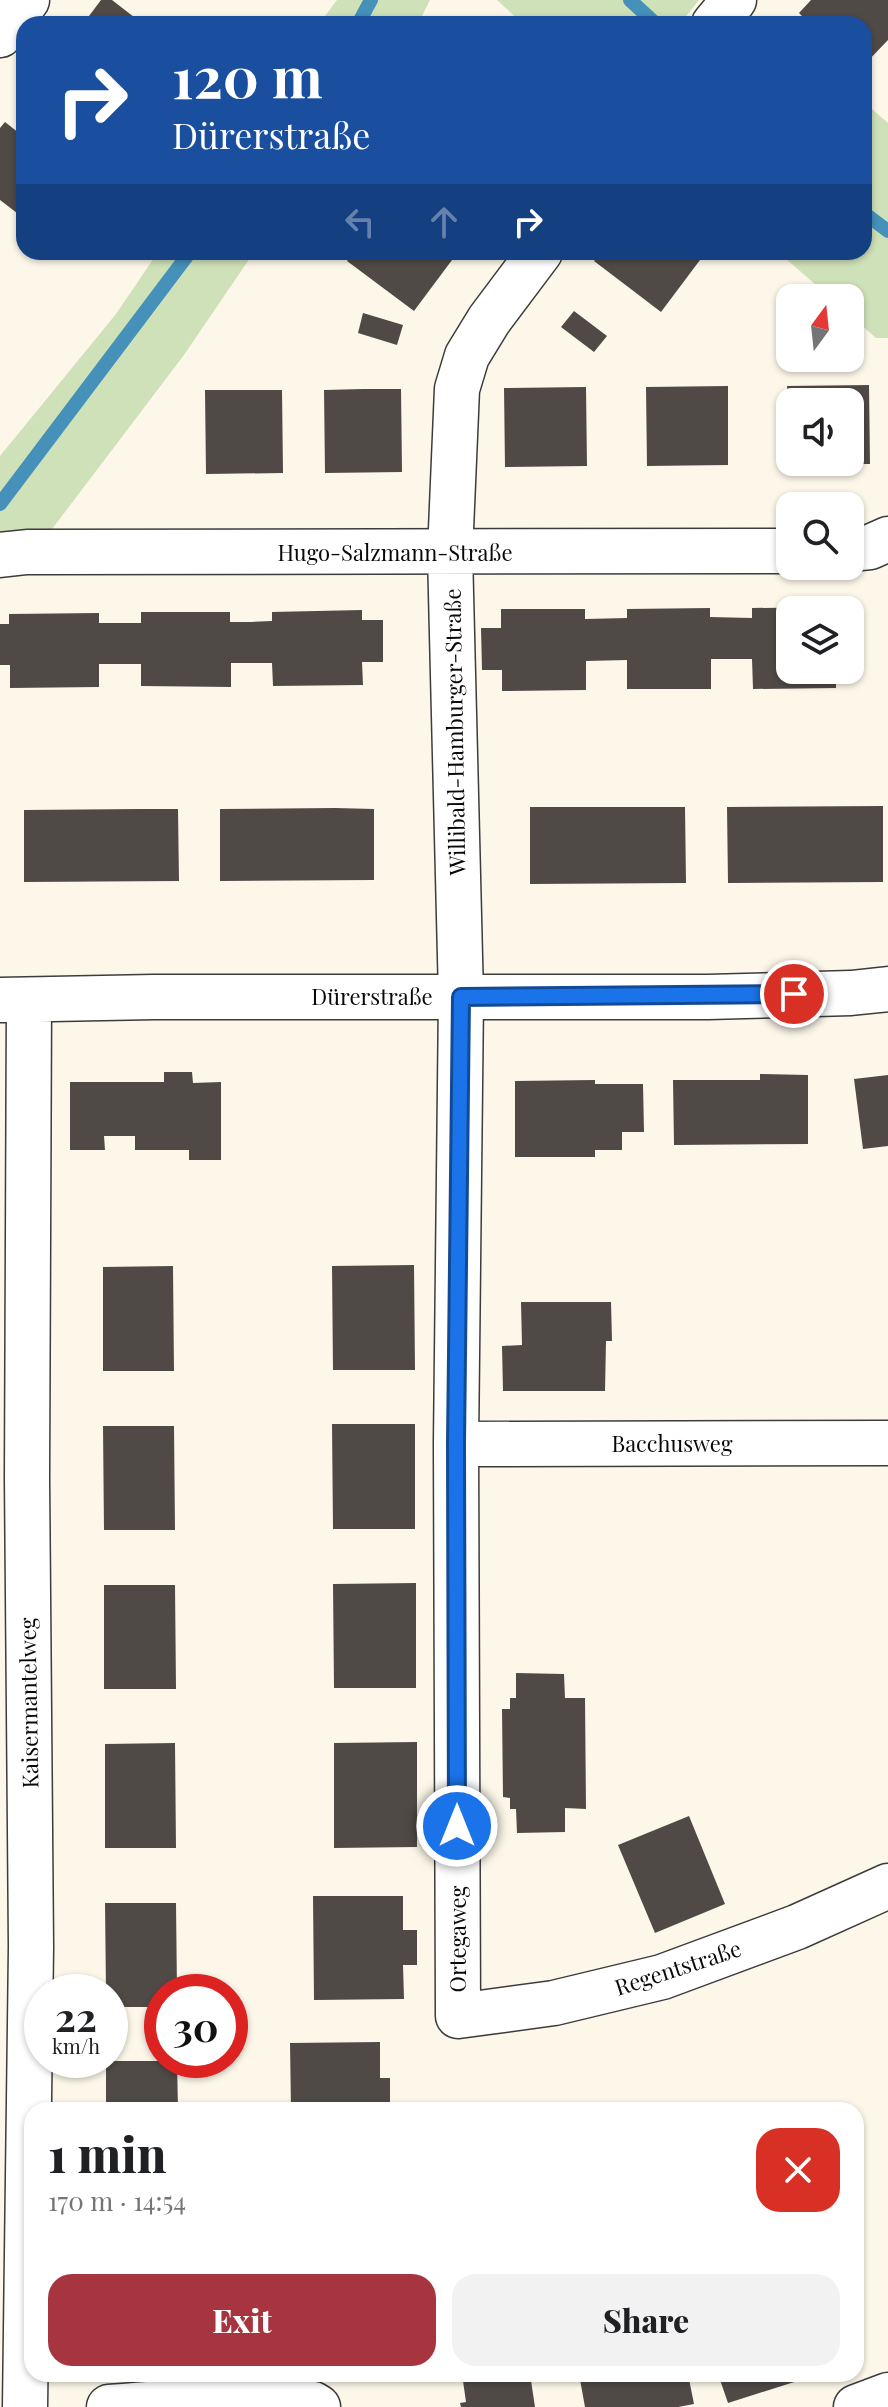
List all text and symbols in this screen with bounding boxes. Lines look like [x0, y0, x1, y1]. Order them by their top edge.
text: 120 m [172, 38, 323, 113]
icon: right [40, 48, 144, 152]
text: Dürerstraße [172, 110, 371, 158]
icon: left [338, 200, 382, 244]
icon: ahead [422, 200, 466, 244]
icon: right [506, 200, 550, 244]
north arrow [776, 284, 864, 372]
map controls [776, 284, 864, 684]
button: sound [776, 388, 864, 476]
button: search [776, 492, 864, 580]
street label: Hugo-Salzmann-Straße [277, 537, 513, 567]
street label: Willibald-Hamburger-Straße [436, 588, 472, 877]
button: layers [776, 596, 864, 684]
pin [760, 960, 828, 1028]
icon: arrive [772, 972, 816, 1016]
street label: Dürerstraße [311, 981, 433, 1011]
street label: Bacchusweg [611, 1428, 733, 1458]
street label: Kaisermantelweg [12, 1617, 44, 1789]
position arrow [415, 1784, 499, 1868]
street label: Ortegaweg [442, 1885, 472, 1992]
street label: Regentstraße [611, 1933, 745, 2002]
speed limit sign: 30 [144, 1974, 248, 2078]
text: 22 [55, 1989, 97, 2042]
text: km/h [52, 2032, 100, 2059]
text: 1 min [48, 2121, 166, 2185]
button: close [756, 2128, 840, 2212]
text: 170 m · 14:54 [48, 2183, 186, 2218]
button: Exit [48, 2274, 436, 2366]
button: Share [452, 2274, 840, 2366]

